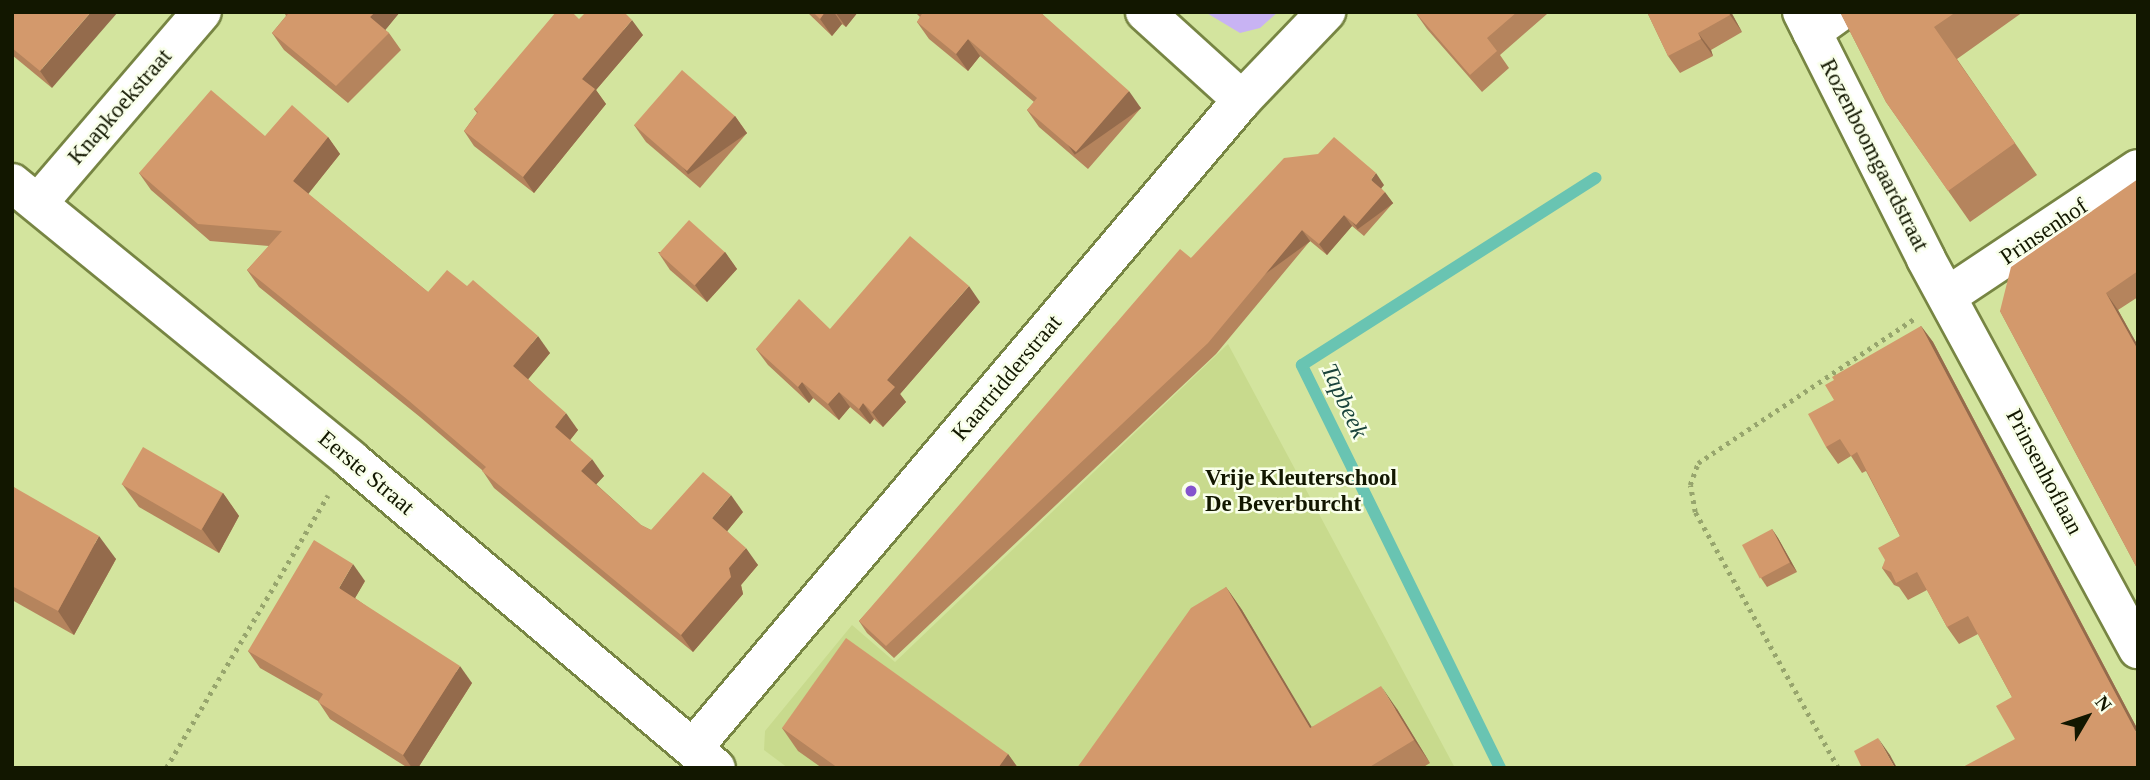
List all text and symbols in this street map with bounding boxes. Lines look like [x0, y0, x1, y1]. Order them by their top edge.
street label: Knapkoekstraat [62, 43, 178, 171]
street label: Rozenboomgaardstraat [1814, 54, 1934, 256]
street label: Prinsenhof [1995, 193, 2093, 271]
street label: Kaartridderstraat [946, 309, 1068, 447]
water label: Tapbeek [1314, 359, 1374, 443]
street label: Prinsenhoflaan [1999, 405, 2089, 539]
street label: Eerste Straat [312, 425, 420, 521]
place label: Vrije Kleuterschool De Beverburcht [1205, 464, 1397, 518]
marker: Vrije Kleuterschool De Beverburcht [1183, 483, 1199, 499]
north arrow [2052, 682, 2122, 752]
text: N [2091, 692, 2116, 715]

